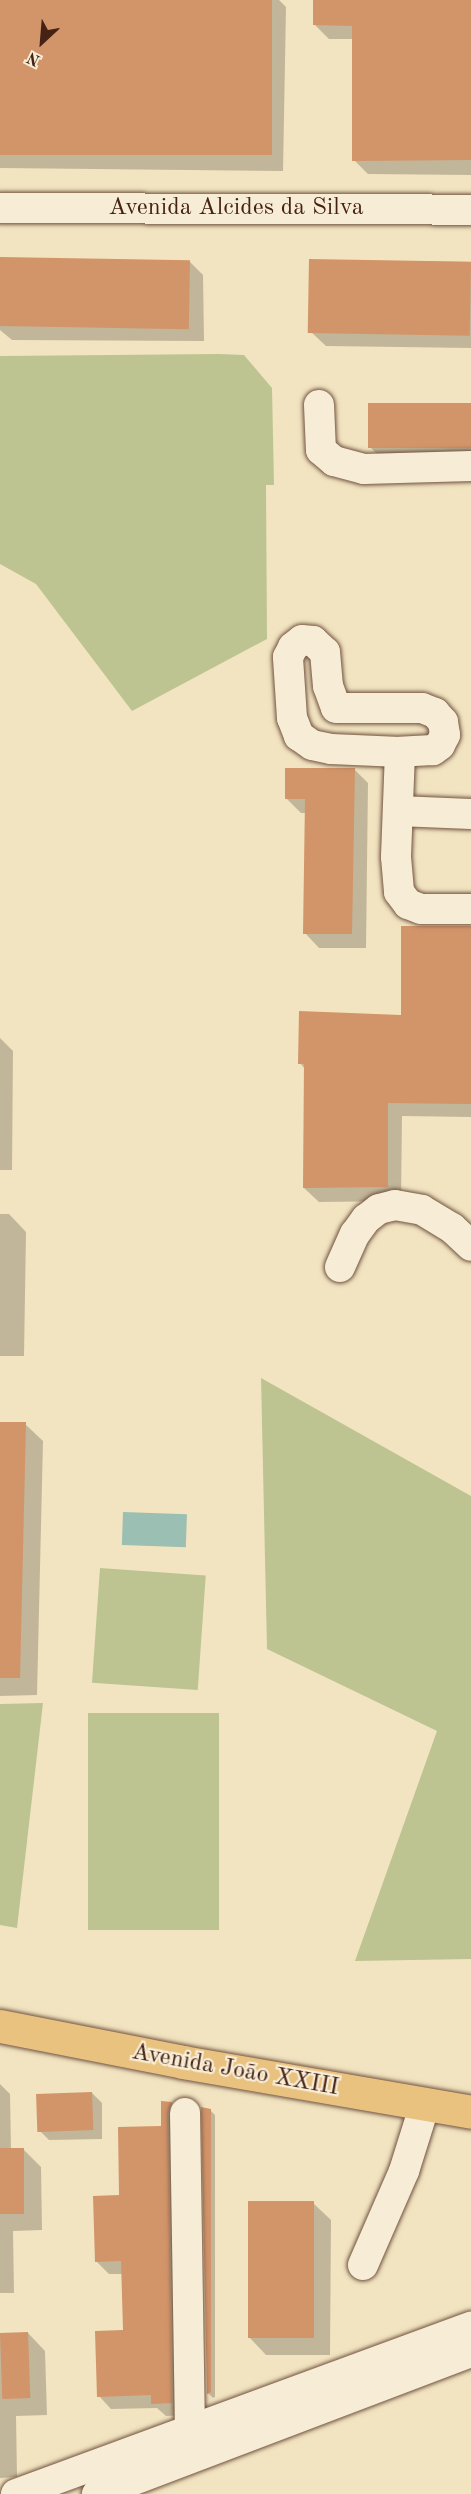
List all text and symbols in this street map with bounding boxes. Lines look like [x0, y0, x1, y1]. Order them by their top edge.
north arrow [12, 12, 72, 72]
text: N [25, 48, 43, 68]
street label: Avenida Alcides da Silva [108, 195, 364, 223]
street label: Avenida João XXIII [129, 2039, 341, 2103]

